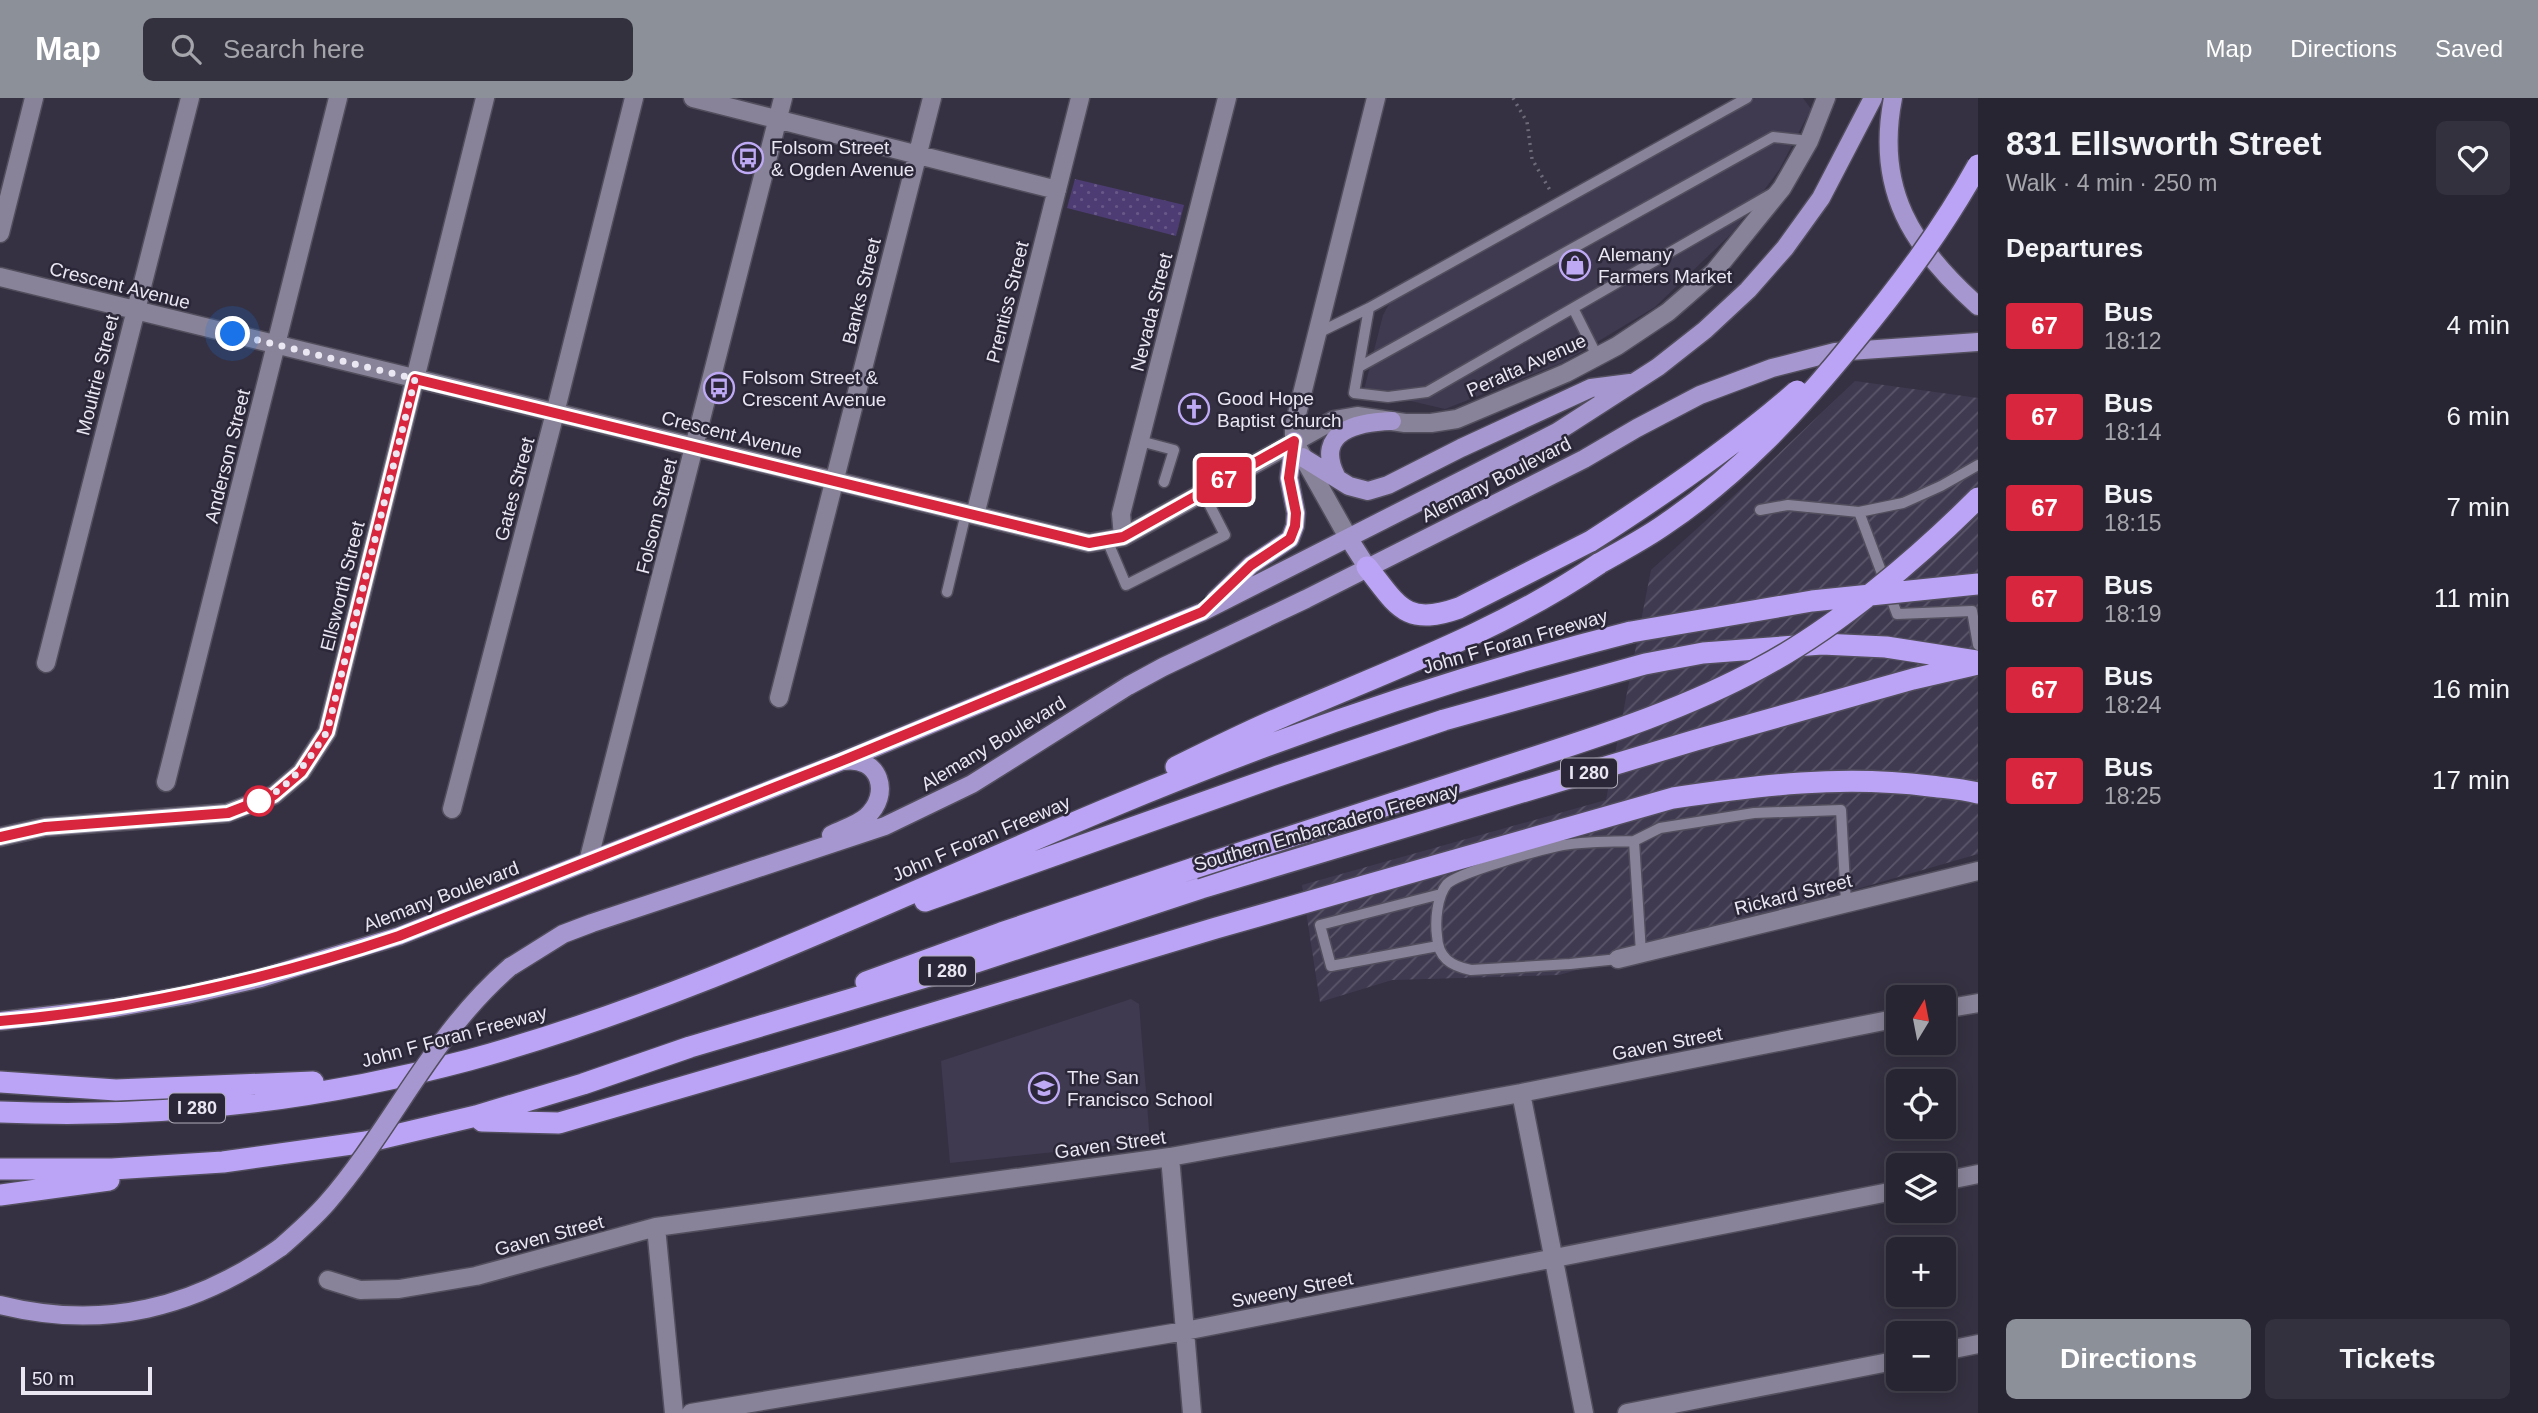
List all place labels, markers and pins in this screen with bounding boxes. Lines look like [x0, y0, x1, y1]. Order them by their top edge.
place label: Folsom Street & Ogden Avenue [771, 137, 914, 180]
bus stop icon: Folsom Street & Ogden Avenue [731, 141, 765, 175]
place label: Alemany Farmers Market [1598, 244, 1733, 287]
shop icon: Alemany Farmers Market [1558, 248, 1592, 282]
place label: Folsom Street & Crescent Avenue [742, 367, 886, 410]
bus stop icon: Folsom Street & Crescent Avenue [702, 371, 736, 405]
place label: Good Hope Baptist Church [1217, 388, 1342, 431]
church icon: Good Hope Baptist Church [1177, 392, 1211, 426]
unlabelled marker [244, 786, 274, 816]
place label: The San Francisco School [1067, 1067, 1213, 1110]
school or university icon: The San Francisco School [1027, 1071, 1061, 1105]

